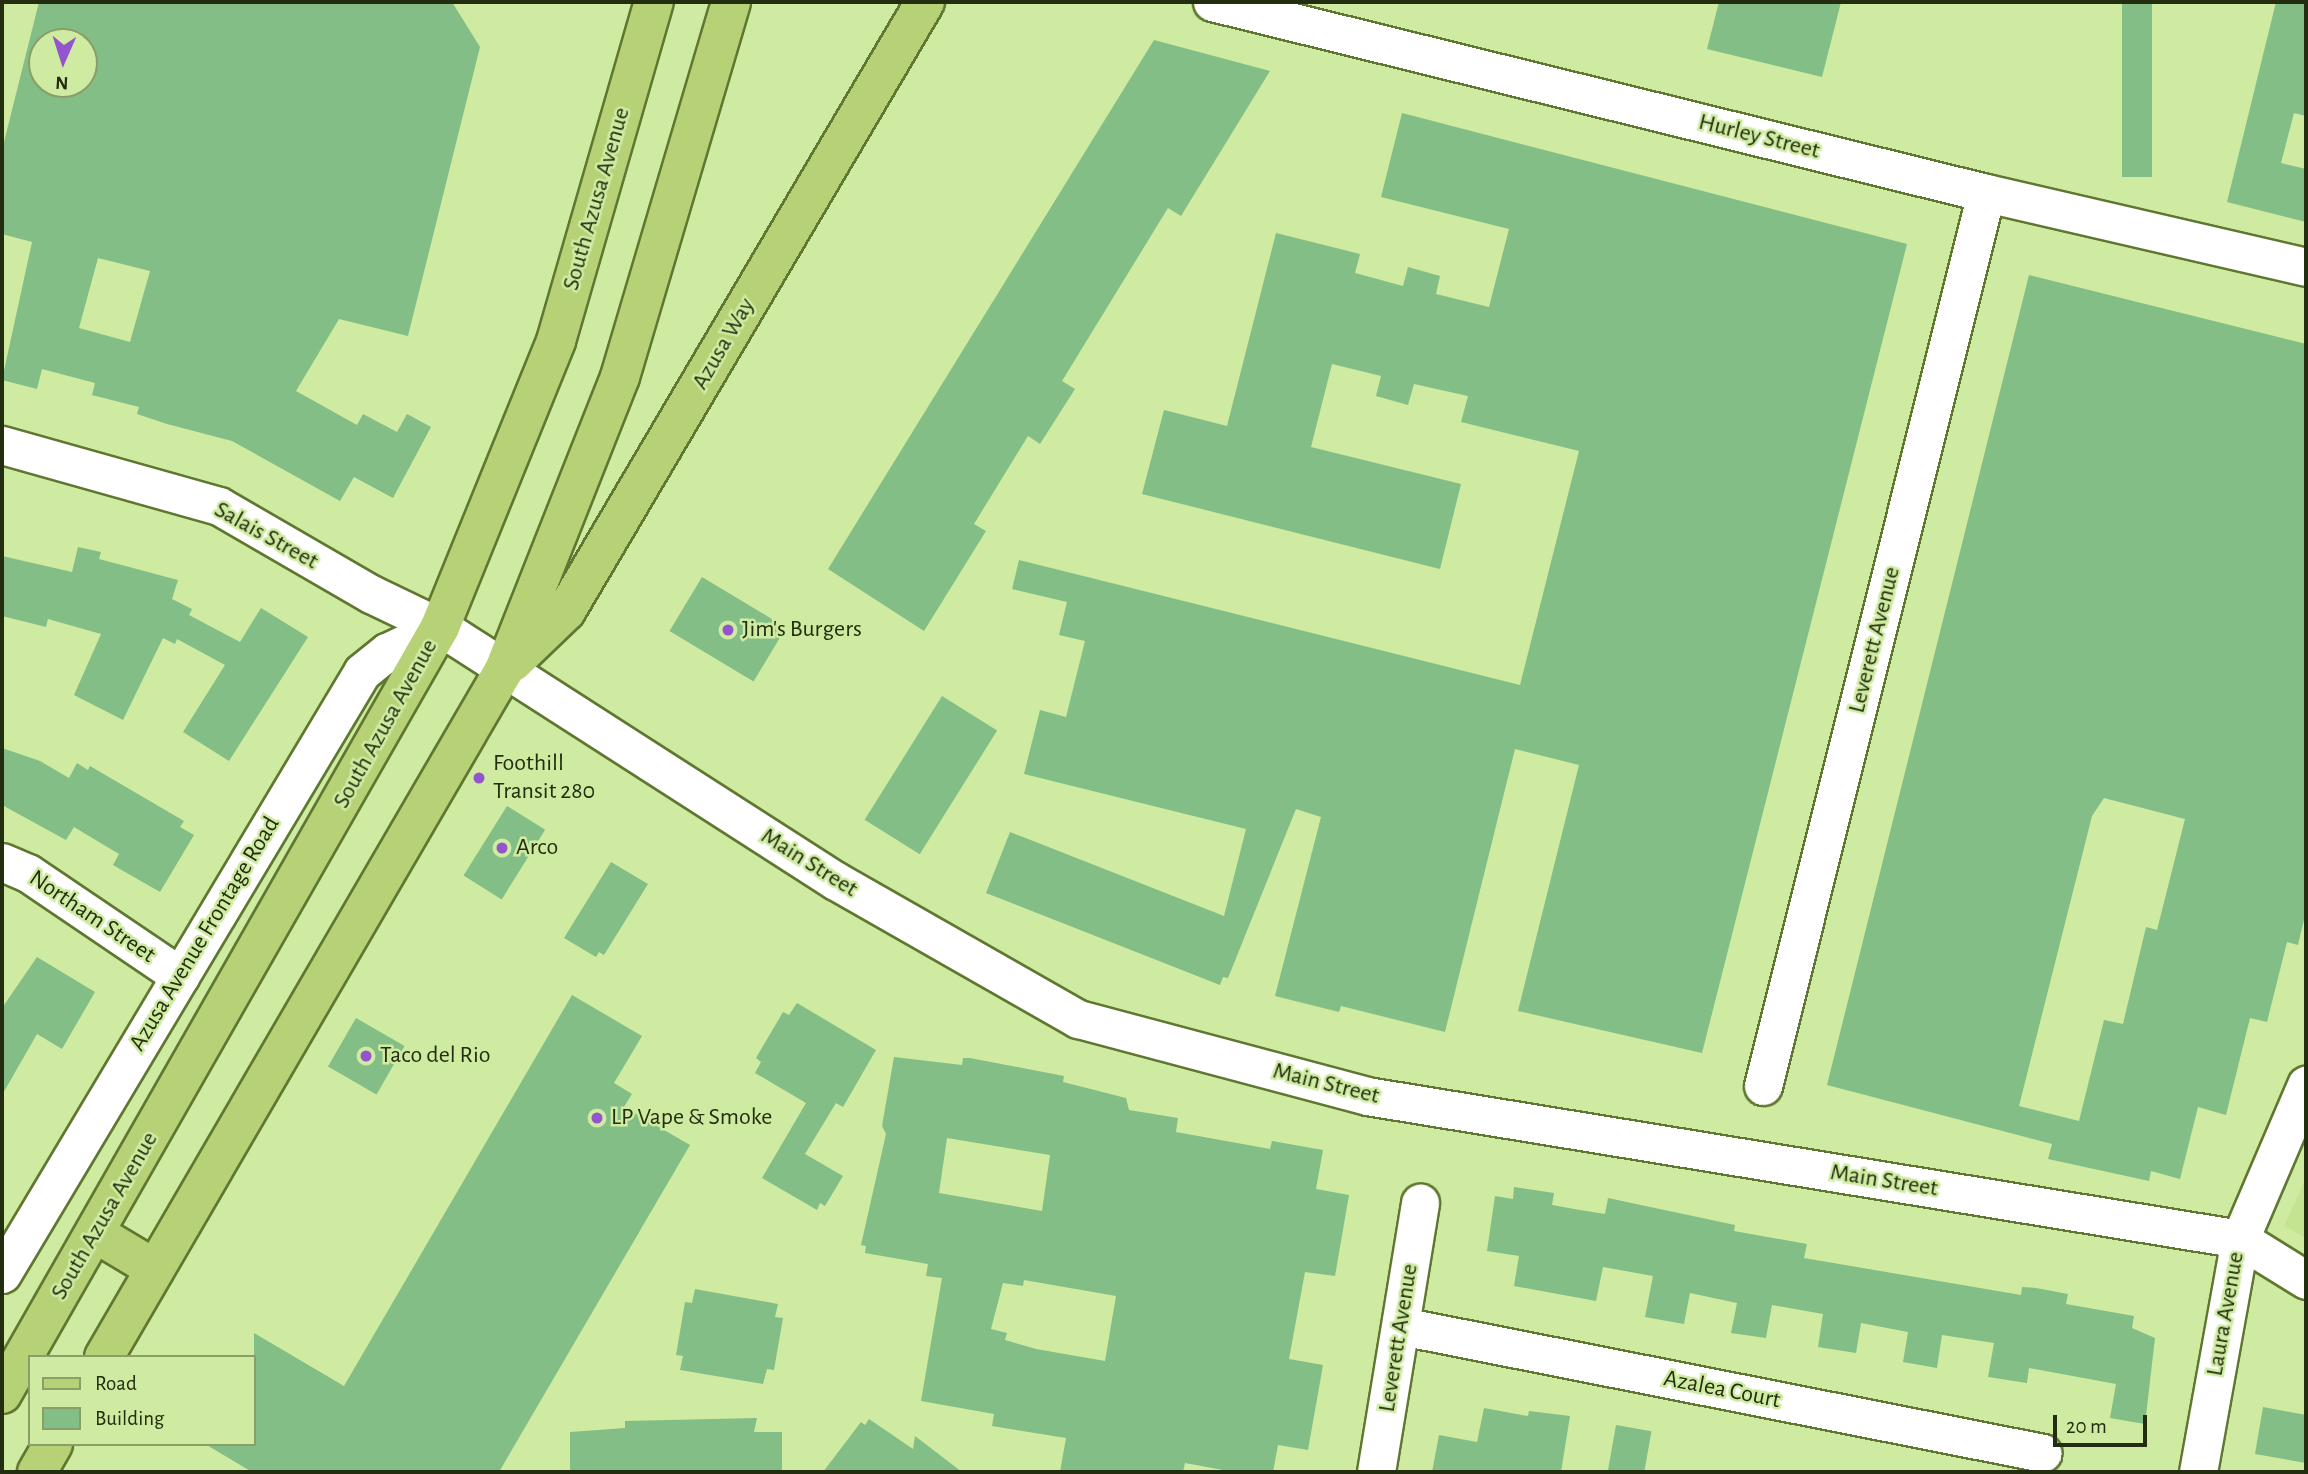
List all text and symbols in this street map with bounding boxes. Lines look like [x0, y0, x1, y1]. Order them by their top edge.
north arrow [28, 28, 98, 98]
text: N [55, 73, 69, 92]
street label: South Azusa Avenue [557, 104, 637, 294]
street label: Hurley Street [1696, 108, 1822, 166]
street label: Azusa Way [686, 293, 762, 395]
street label: Salais Street [209, 496, 323, 576]
street label: Leverett Avenue [1843, 564, 1907, 716]
place label: Jim's Burgers [742, 616, 862, 644]
marker: Jim's Burgers [720, 622, 736, 638]
street label: South Azusa Avenue [328, 634, 444, 814]
place label: Foothill Transit 280 [493, 750, 595, 806]
marker: Foothill Transit 280 [471, 770, 487, 786]
street label: Azusa Avenue Frontage Road [124, 812, 286, 1056]
street label: Main Street [755, 822, 863, 904]
place label: Arco [516, 834, 558, 862]
marker: Arco [494, 840, 510, 856]
street label: Northam Street [23, 864, 161, 970]
place label: Taco del Rio [380, 1042, 491, 1070]
marker: Taco del Rio [358, 1048, 374, 1064]
street label: Main Street [1270, 1057, 1382, 1111]
place label: LP Vape & Smoke [611, 1104, 772, 1132]
marker: LP Vape & Smoke [589, 1110, 605, 1126]
street label: South Azusa Avenue [45, 1127, 165, 1305]
street label: Main Street [1828, 1158, 1940, 1204]
street label: Laura Avenue [2201, 1250, 2251, 1378]
street label: Leverett Avenue [1373, 1262, 1425, 1414]
legend [28, 1355, 256, 1446]
street label: Azalea Court [1661, 1365, 1783, 1415]
text: Road [95, 1373, 137, 1394]
scale bar [2056, 1400, 2150, 1444]
text: Building [95, 1408, 164, 1429]
text: 20 m [2066, 1416, 2107, 1437]

